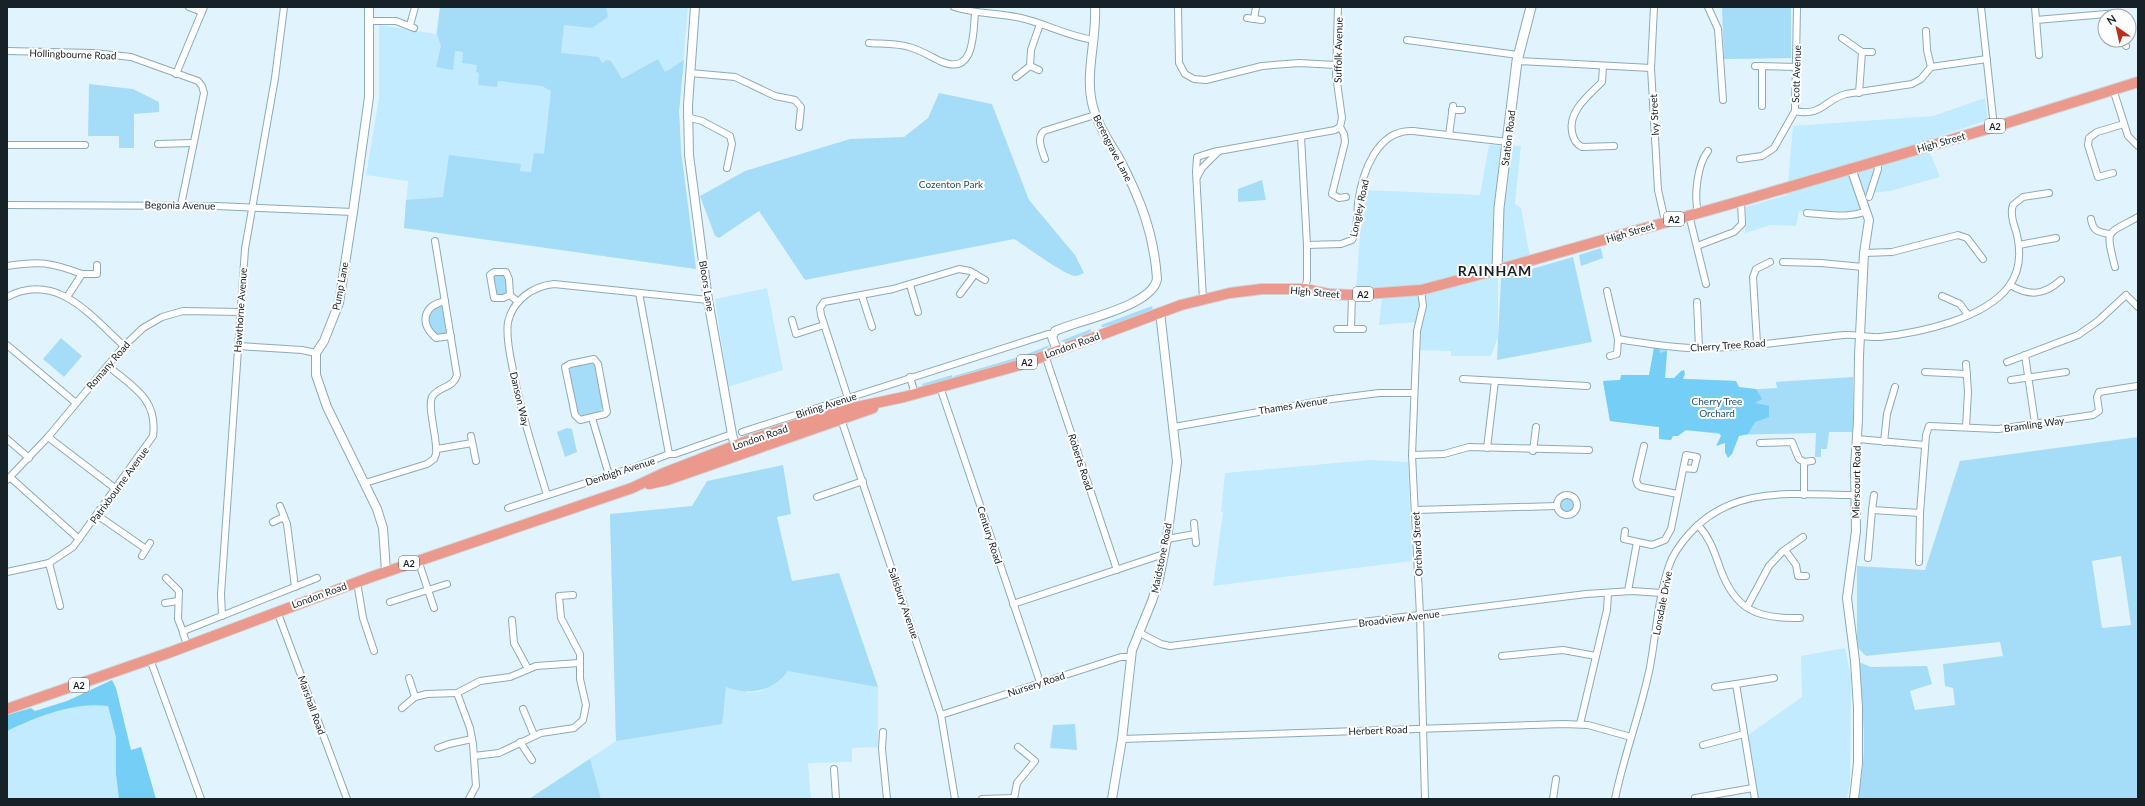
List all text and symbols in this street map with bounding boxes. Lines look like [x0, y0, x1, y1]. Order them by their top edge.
north arrow [2097, 8, 2137, 48]
text: N [2104, 12, 2118, 27]
street label: Suffolk Avenue [1331, 17, 1345, 83]
street label: Scott Avenue [1789, 45, 1803, 103]
street label: Hollingbourne Road [29, 46, 117, 62]
street label: Ivy Street [1647, 93, 1661, 136]
street label: Station Road [1499, 110, 1517, 166]
street label: Berengrave Lane [1091, 113, 1135, 183]
road number: A2 [1985, 119, 2005, 133]
street label: High Street [1915, 129, 1967, 155]
park label: Cozenton Park [919, 178, 984, 190]
street label: Longley Road [1347, 178, 1371, 238]
street label: Begonia Avenue [145, 198, 215, 212]
road number: A2 [1664, 212, 1684, 226]
street label: High Street [1605, 219, 1656, 245]
street label: Bloors Lane [697, 260, 717, 312]
street label: Pump Lane [329, 261, 351, 311]
district label: RAINHAM [1458, 262, 1532, 279]
street label: Hawthorne Avenue [231, 267, 249, 353]
street label: High Street [1290, 284, 1341, 300]
road number: A2 [1353, 287, 1373, 301]
street label: London Road [1043, 330, 1101, 360]
street label: Cherry Tree Road [1690, 336, 1766, 354]
street label: Romany Road [84, 338, 132, 392]
road number: A2 [1017, 355, 1037, 369]
street label: Danson Way [508, 370, 532, 428]
street label: Birling Avenue [794, 390, 858, 420]
street label: Thames Avenue [1258, 394, 1328, 416]
park label: Cherry Tree Orchard [1692, 395, 1742, 419]
street label: Bramling Way [2003, 414, 2066, 434]
street label: London Road [731, 422, 789, 452]
street label: Roberts Road [1066, 432, 1096, 492]
street label: Patrixbourne Avenue [87, 444, 151, 526]
street label: Mierscourt Road [1849, 446, 1863, 518]
street label: Denbigh Avenue [584, 454, 656, 488]
street label: Century Road [975, 505, 1005, 565]
street label: Orchard Street [1409, 511, 1425, 577]
street label: Maidstone Road [1148, 522, 1174, 594]
road number: A2 [399, 556, 419, 570]
street label: Salisbury Avenue [886, 566, 922, 640]
street label: Lonsdale Drive [1650, 570, 1674, 636]
street label: London Road [290, 580, 348, 610]
street label: Broadview Avenue [1358, 607, 1440, 629]
street label: Nursery Road [1006, 669, 1066, 699]
street label: Marshall Road [296, 674, 328, 736]
road number: A2 [69, 678, 89, 692]
street label: Herbert Road [1348, 723, 1408, 737]

